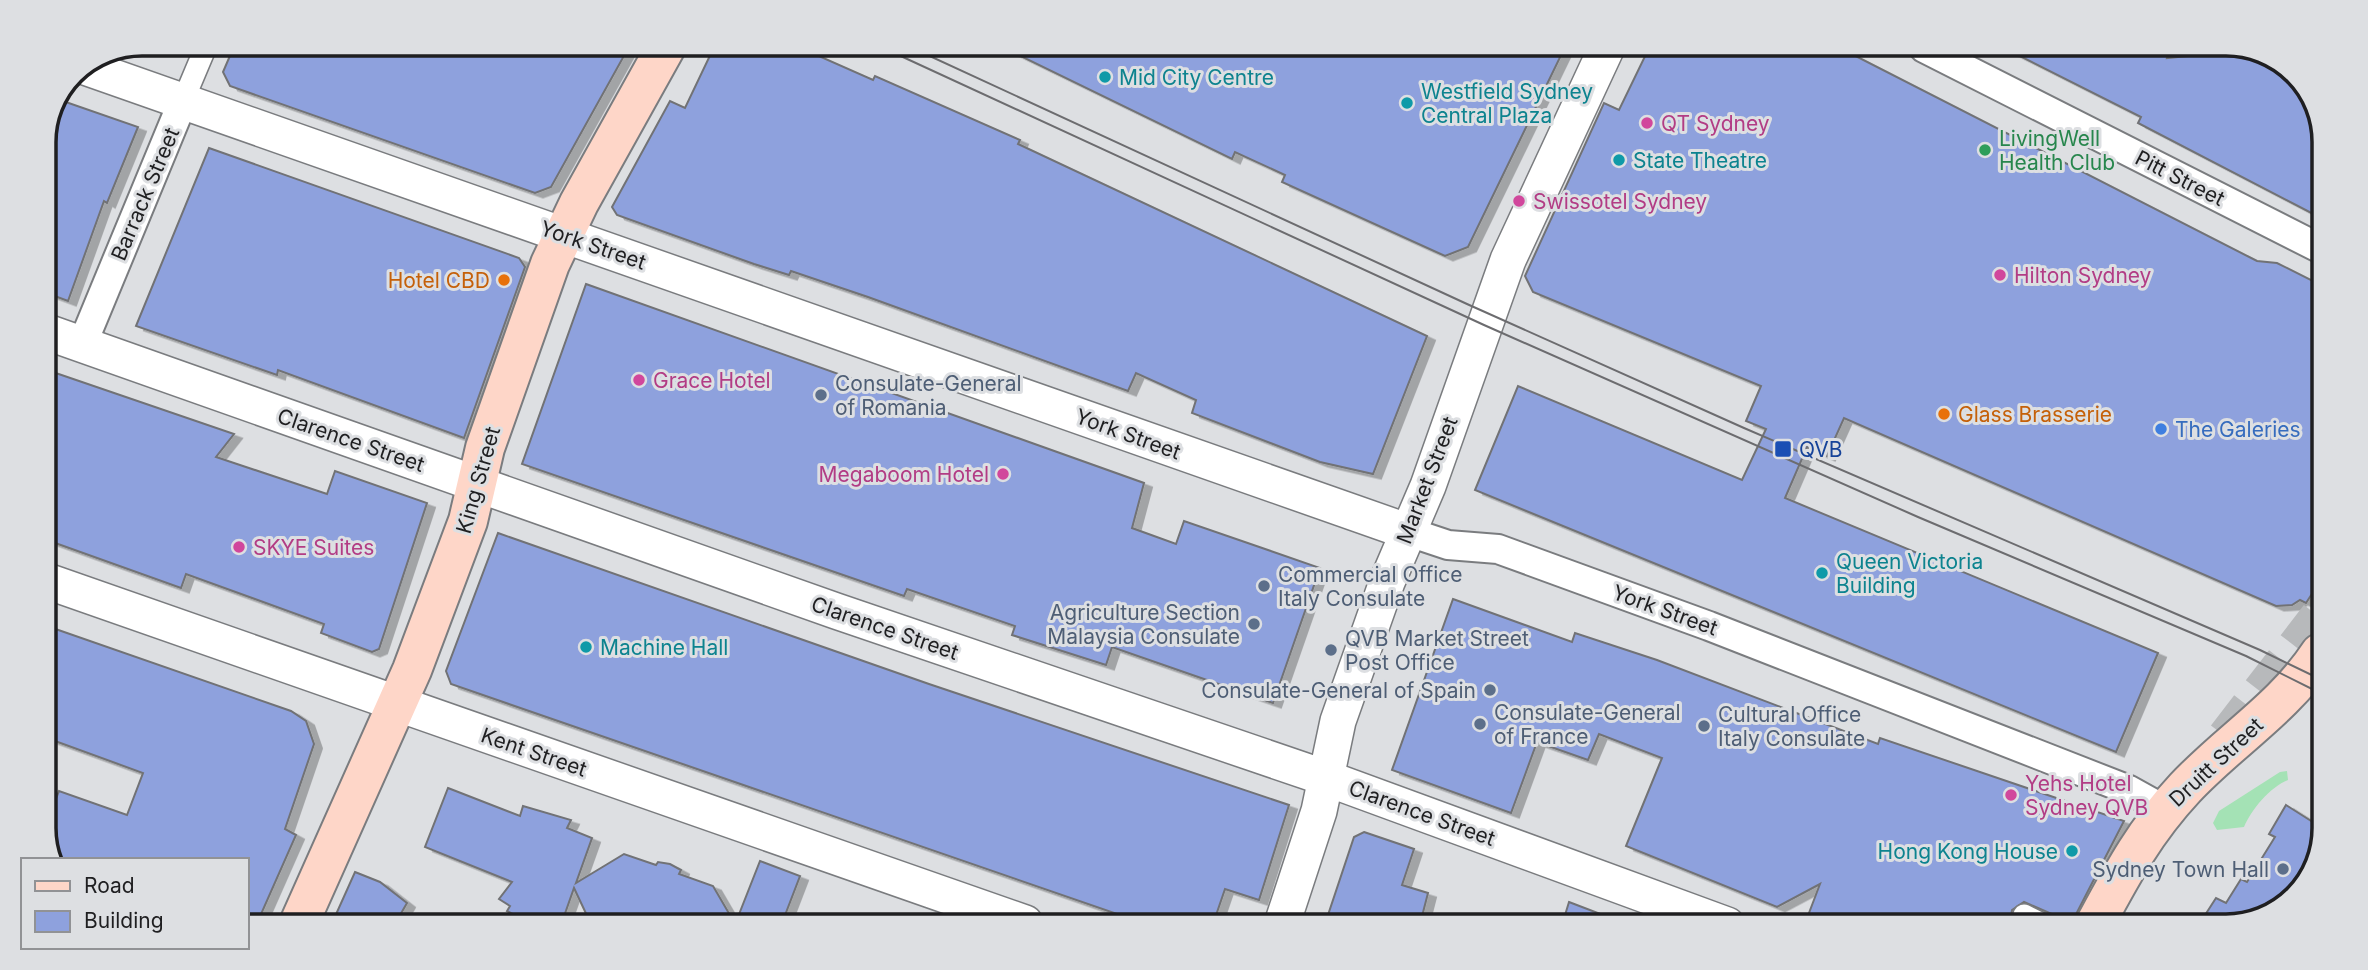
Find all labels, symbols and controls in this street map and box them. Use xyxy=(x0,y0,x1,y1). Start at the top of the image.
place label: Mid City Centre xyxy=(1119,65,1274,90)
marker: Mid City Centre xyxy=(1097,69,1113,85)
place label: Westfield Sydney Central Plaza xyxy=(1421,79,1593,128)
marker: Westfield Sydney Central Plaza xyxy=(1399,95,1415,111)
place label: QT Sydney xyxy=(1661,111,1770,136)
marker: QT Sydney xyxy=(1639,115,1655,131)
street label: Barrack Street xyxy=(106,124,184,264)
place label: LivingWell Health Club xyxy=(1999,126,2115,175)
marker: LivingWell Health Club xyxy=(1977,142,1993,158)
street label: Pitt Street xyxy=(2131,145,2229,211)
place label: State Theatre xyxy=(1633,148,1767,173)
marker: State Theatre xyxy=(1611,152,1627,168)
place label: Swissotel Sydney xyxy=(1533,189,1707,214)
marker: Swissotel Sydney xyxy=(1511,193,1527,209)
street label: York Street xyxy=(537,215,649,275)
place label: Hilton Sydney xyxy=(2014,263,2152,288)
marker: Hilton Sydney xyxy=(1992,267,2008,283)
place label: Hotel CBD xyxy=(388,268,490,293)
marker: Hotel CBD xyxy=(496,272,512,288)
place label: Grace Hotel xyxy=(653,368,771,393)
place label: Consulate-General of Romania xyxy=(835,371,1022,420)
marker: Grace Hotel xyxy=(631,372,647,388)
marker: Consulate-General of Romania xyxy=(813,387,829,403)
place label: Glass Brasserie xyxy=(1958,402,2112,427)
street label: Clarence Street xyxy=(274,403,428,477)
street label: York Street xyxy=(1072,403,1184,465)
marker: Glass Brasserie xyxy=(1936,406,1952,422)
street label: Market Street xyxy=(1391,413,1463,547)
place label: The Galeries xyxy=(2175,417,2301,442)
marker: The Galeries xyxy=(2153,421,2169,437)
street label: King Street xyxy=(451,424,505,536)
place label: QVB xyxy=(1799,437,1843,462)
marker: QVB xyxy=(1773,439,1793,459)
place label: Megaboom Hotel xyxy=(819,462,989,487)
marker: Megaboom Hotel xyxy=(995,466,1011,482)
place label: SKYE Suites xyxy=(253,535,374,560)
marker: SKYE Suites xyxy=(231,539,247,555)
place label: Queen Victoria Building xyxy=(1836,549,1983,598)
place label: Commercial Office Italy Consulate xyxy=(1278,562,1463,611)
marker: Queen Victoria Building xyxy=(1814,565,1830,581)
marker: Commercial Office Italy Consulate xyxy=(1256,578,1272,594)
street label: York Street xyxy=(1609,579,1721,641)
street label: Clarence Street xyxy=(808,591,962,665)
place label: Agriculture Section Malaysia Consulate xyxy=(1047,600,1240,649)
marker: Agriculture Section Malaysia Consulate xyxy=(1246,616,1262,632)
place label: QVB Market Street Post Office xyxy=(1345,626,1529,675)
place label: Machine Hall xyxy=(600,635,728,660)
marker: Machine Hall xyxy=(578,639,594,655)
marker: QVB Market Street Post Office xyxy=(1323,642,1339,658)
place label: Consulate-General of Spain xyxy=(1201,678,1476,703)
marker: Consulate-General of Spain xyxy=(1482,682,1498,698)
place label: Consulate-General of France xyxy=(1494,700,1681,749)
place label: Cultural Office Italy Consulate xyxy=(1718,702,1865,751)
street label: Druitt Street xyxy=(2164,712,2268,812)
marker: Consulate-General of France xyxy=(1472,716,1488,732)
marker: Cultural Office Italy Consulate xyxy=(1696,718,1712,734)
street label: Kent Street xyxy=(478,722,590,782)
place label: Yehs Hotel Sydney QVB xyxy=(2025,771,2148,820)
street label: Clarence Street xyxy=(1345,775,1499,851)
marker: Yehs Hotel Sydney QVB xyxy=(2003,787,2019,803)
place label: Hong Kong House xyxy=(1878,839,2058,864)
marker: Hong Kong House xyxy=(2064,843,2080,859)
place label: Sydney Town Hall xyxy=(2092,857,2269,882)
legend xyxy=(21,858,248,949)
marker: Sydney Town Hall xyxy=(2275,861,2291,877)
text: Road xyxy=(84,873,135,898)
text: Building xyxy=(84,908,164,933)

